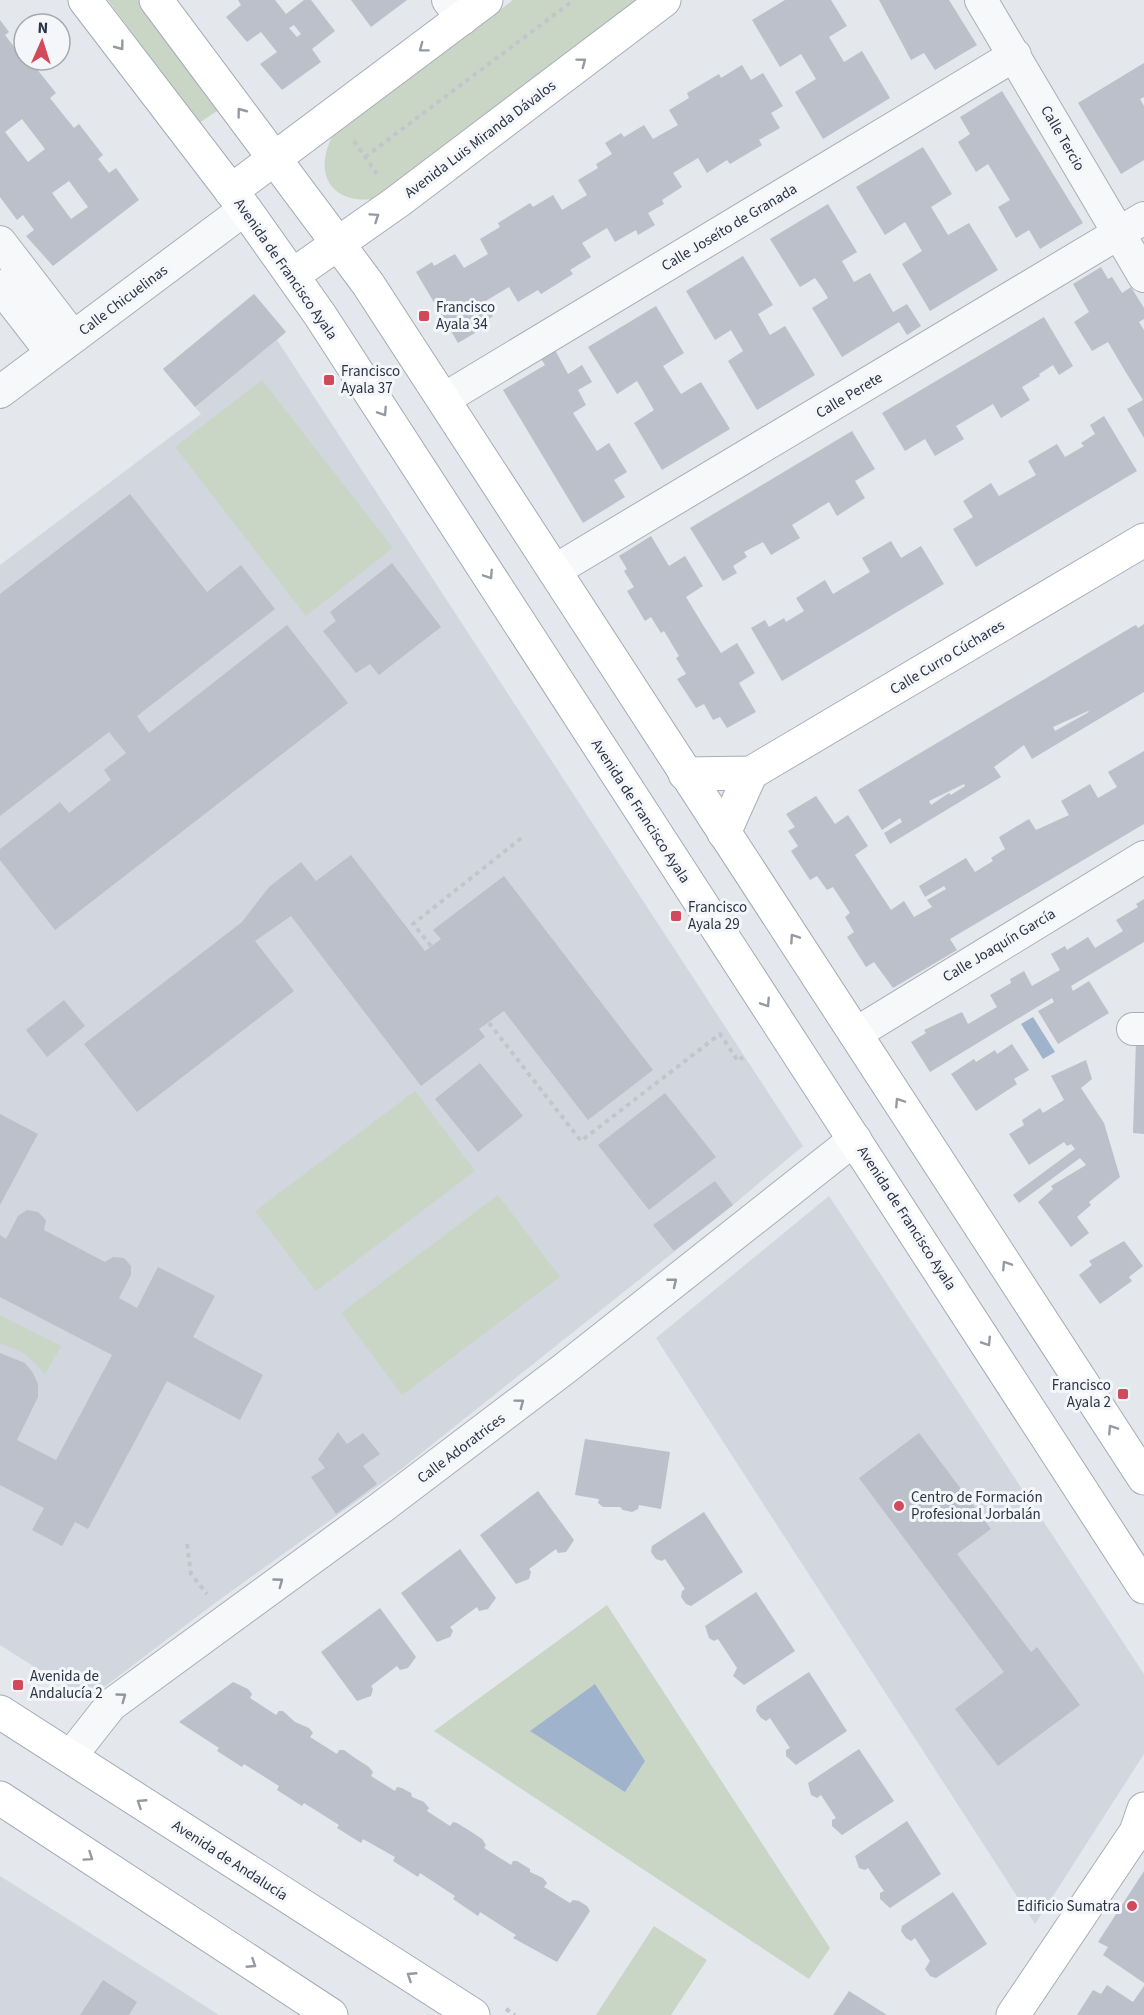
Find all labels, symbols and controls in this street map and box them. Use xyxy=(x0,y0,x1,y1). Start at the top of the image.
north arrow xyxy=(12,12,72,72)
text: N xyxy=(37,17,49,39)
one-way arrow xyxy=(113,40,124,51)
one-way arrow xyxy=(418,41,429,52)
one-way arrow xyxy=(575,59,586,70)
street label: Avenida Luis Miranda Dávalos xyxy=(400,75,560,203)
street label: Calle Tercio xyxy=(1035,102,1090,175)
one-way arrow xyxy=(237,108,248,119)
street label: Calle Joseíto de Granada xyxy=(657,179,801,276)
street label: Avenida de Francisco Ayala xyxy=(229,195,342,344)
one-way arrow xyxy=(368,213,379,224)
street label: Calle Chicuelinas xyxy=(74,260,172,341)
place label: Francisco Ayala 34 xyxy=(436,297,495,335)
marker: Francisco Ayala 34 xyxy=(417,309,431,323)
place label: Francisco Ayala 37 xyxy=(341,361,400,399)
street label: Calle Perete xyxy=(812,367,887,424)
marker: Francisco Ayala 37 xyxy=(322,373,336,387)
one-way arrow xyxy=(375,406,387,416)
one-way arrow xyxy=(481,569,492,580)
street label: Calle Curro Cúchares xyxy=(886,615,1008,700)
street label: Avenida de Francisco Ayala xyxy=(586,735,695,887)
place label: Francisco Ayala 29 xyxy=(688,897,747,935)
street label: Calle Joaquín García xyxy=(939,903,1060,987)
marker: Francisco Ayala 29 xyxy=(669,909,683,923)
one-way arrow xyxy=(789,934,801,944)
one-way arrow xyxy=(759,997,771,1007)
one-way arrow xyxy=(895,1098,907,1108)
street label: Avenida de Francisco Ayala xyxy=(852,1142,961,1294)
one-way arrow xyxy=(1001,1261,1013,1271)
one-way arrow xyxy=(666,1279,677,1290)
one-way arrow xyxy=(980,1336,991,1347)
place label: Francisco Ayala 2 xyxy=(1052,1375,1111,1413)
marker: Francisco Ayala 2 xyxy=(1116,1387,1130,1401)
one-way arrow xyxy=(513,1399,524,1410)
street label: Calle Adoratrices xyxy=(413,1408,510,1488)
one-way arrow xyxy=(1108,1424,1119,1435)
place label: Centro de Formación Profesional Jorbalán xyxy=(911,1487,1043,1525)
marker: Centro de Formación Profesional Jorbalán xyxy=(892,1499,906,1513)
one-way arrow xyxy=(273,1579,284,1590)
place label: Avenida de Andalucía 2 xyxy=(30,1666,103,1704)
marker: Avenida de Andalucía 2 xyxy=(11,1678,25,1692)
one-way arrow xyxy=(115,1693,126,1704)
one-way arrow xyxy=(137,1798,147,1810)
street label: Avenida de Andalucía xyxy=(168,1815,292,1906)
one-way arrow xyxy=(82,1850,93,1861)
place label: Edificio Sumatra xyxy=(1017,1896,1120,1917)
marker: Edificio Sumatra xyxy=(1125,1899,1139,1913)
one-way arrow xyxy=(246,1957,256,1969)
one-way arrow xyxy=(407,1972,418,1983)

